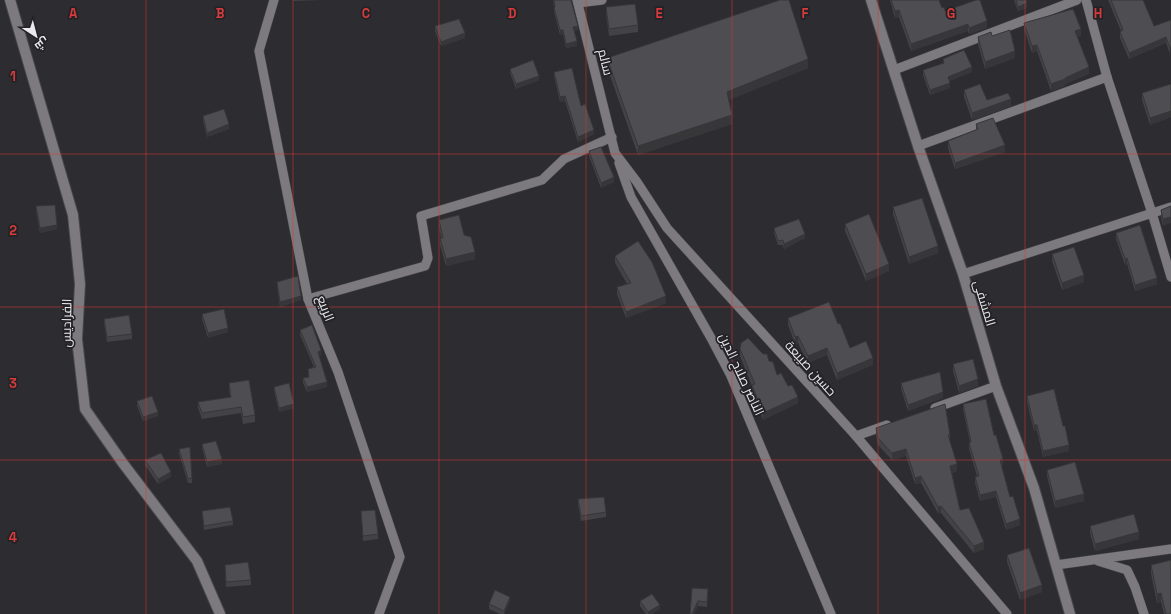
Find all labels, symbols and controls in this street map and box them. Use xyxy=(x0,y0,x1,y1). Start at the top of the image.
text: A xyxy=(69,5,78,22)
text: B xyxy=(216,5,225,22)
text: C xyxy=(362,5,370,22)
text: D xyxy=(508,5,517,22)
text: E xyxy=(655,5,663,22)
text: F xyxy=(802,5,809,22)
text: G xyxy=(947,5,955,22)
text: H xyxy=(1094,5,1102,22)
north arrow xyxy=(16,16,56,56)
text: ش xyxy=(32,34,52,54)
street label: سالم xyxy=(593,47,617,77)
text: 1 xyxy=(10,68,16,85)
text: 2 xyxy=(9,222,17,239)
street label: المشفى xyxy=(970,278,999,328)
street label: الربيع xyxy=(313,293,338,324)
street label: الفراديس xyxy=(58,298,75,348)
street label: الناصر صلاح الدين xyxy=(715,330,768,418)
street label: حسين صيبعة xyxy=(781,337,840,400)
text: 3 xyxy=(9,375,17,392)
text: 4 xyxy=(9,529,17,546)

